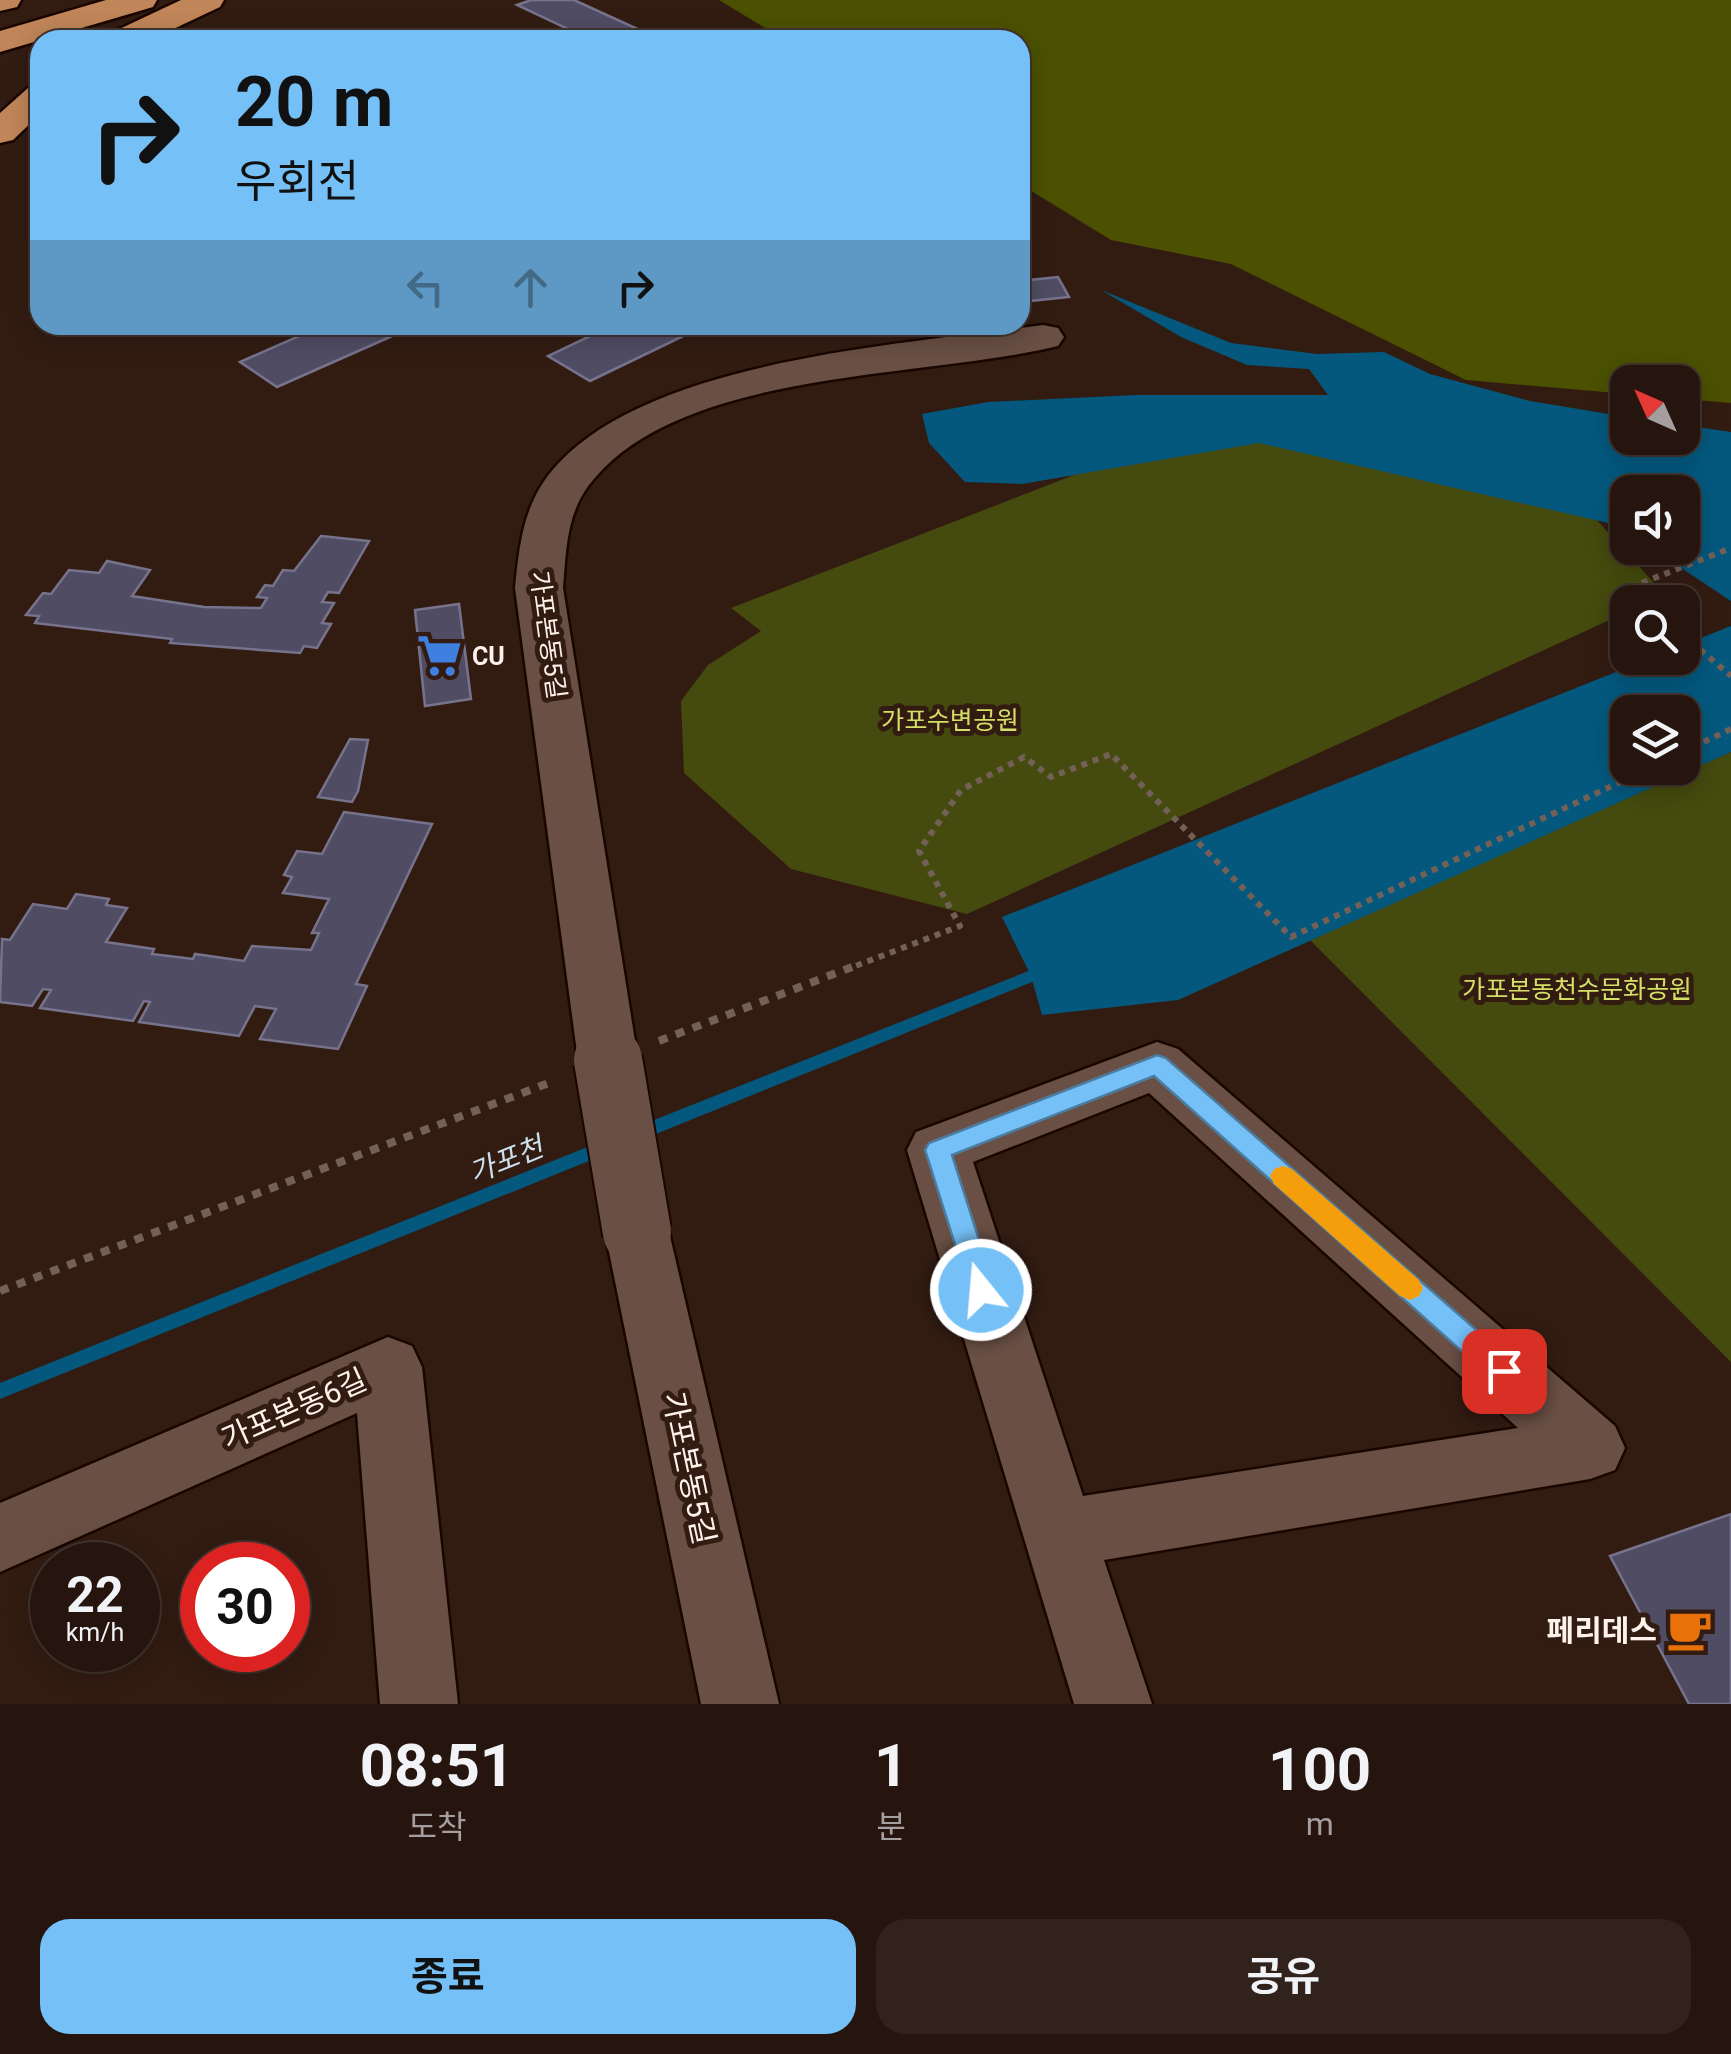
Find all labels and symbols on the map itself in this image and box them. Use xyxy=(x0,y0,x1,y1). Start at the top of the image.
north arrow xyxy=(1610,365,1700,455)
street label: 가포본동5길 xyxy=(525,569,571,701)
supermarket icon: CU xyxy=(415,632,463,680)
place label: CU xyxy=(472,642,505,671)
park label: 가포수변공원 xyxy=(881,706,1019,735)
park label: 가포본동천수문화공원 xyxy=(1462,975,1692,1004)
water label: 가포천 xyxy=(464,1129,551,1190)
position arrow xyxy=(929,1238,1033,1342)
pin xyxy=(1462,1329,1547,1414)
street label: 가포본동6길 xyxy=(216,1362,372,1456)
street label: 가포본동5길 xyxy=(656,1389,722,1547)
speed limit sign: 30 xyxy=(180,1542,310,1672)
cafe icon: 페리데스 xyxy=(1666,1606,1714,1654)
place label: 페리데스 xyxy=(1547,1613,1657,1648)

